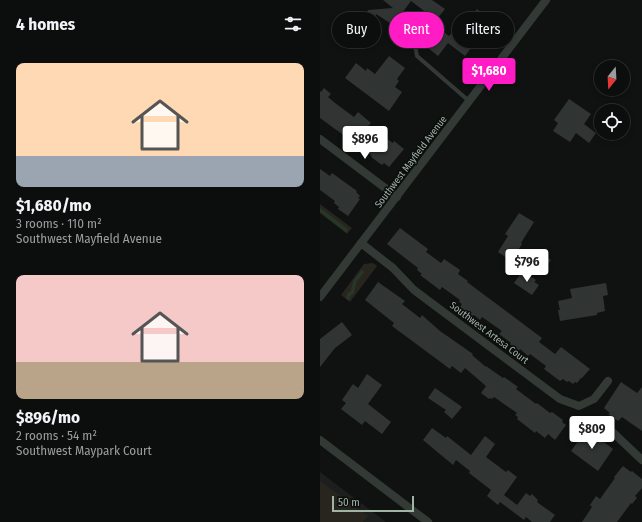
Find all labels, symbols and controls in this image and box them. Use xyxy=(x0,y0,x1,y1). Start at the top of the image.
chip: Buy xyxy=(332,12,381,48)
chip: Rent xyxy=(389,12,444,48)
chip: Filters xyxy=(452,12,514,48)
icon: filters xyxy=(282,13,304,35)
text: 4 homes xyxy=(16,14,75,35)
pin: $1,680 xyxy=(456,58,522,92)
north arrow xyxy=(594,60,630,96)
map controls xyxy=(594,60,630,140)
text: $1,680 xyxy=(471,63,507,78)
icon: home xyxy=(124,89,196,161)
button: locate xyxy=(594,104,630,140)
street label: Southwest Mayfield Avenue xyxy=(372,114,450,210)
pin: $896 xyxy=(341,126,389,160)
text: $896 xyxy=(352,131,378,146)
text: $1,680/mo xyxy=(16,195,91,216)
text: 3 rooms · 110 m² xyxy=(16,216,102,231)
text: Southwest Mayfield Avenue xyxy=(16,231,162,246)
pin: $796 xyxy=(503,249,551,283)
text: $796 xyxy=(514,254,540,269)
street label: Southwest Artesa Court xyxy=(447,299,531,367)
icon: home xyxy=(124,301,196,373)
text: $896/mo xyxy=(16,407,80,428)
pin: $809 xyxy=(568,416,616,450)
text: $809 xyxy=(578,421,606,436)
text: 2 rooms · 54 m² xyxy=(16,428,97,443)
text: Southwest Maypark Court xyxy=(16,443,152,458)
scale bar xyxy=(332,494,414,513)
text: 50 m xyxy=(338,496,360,509)

